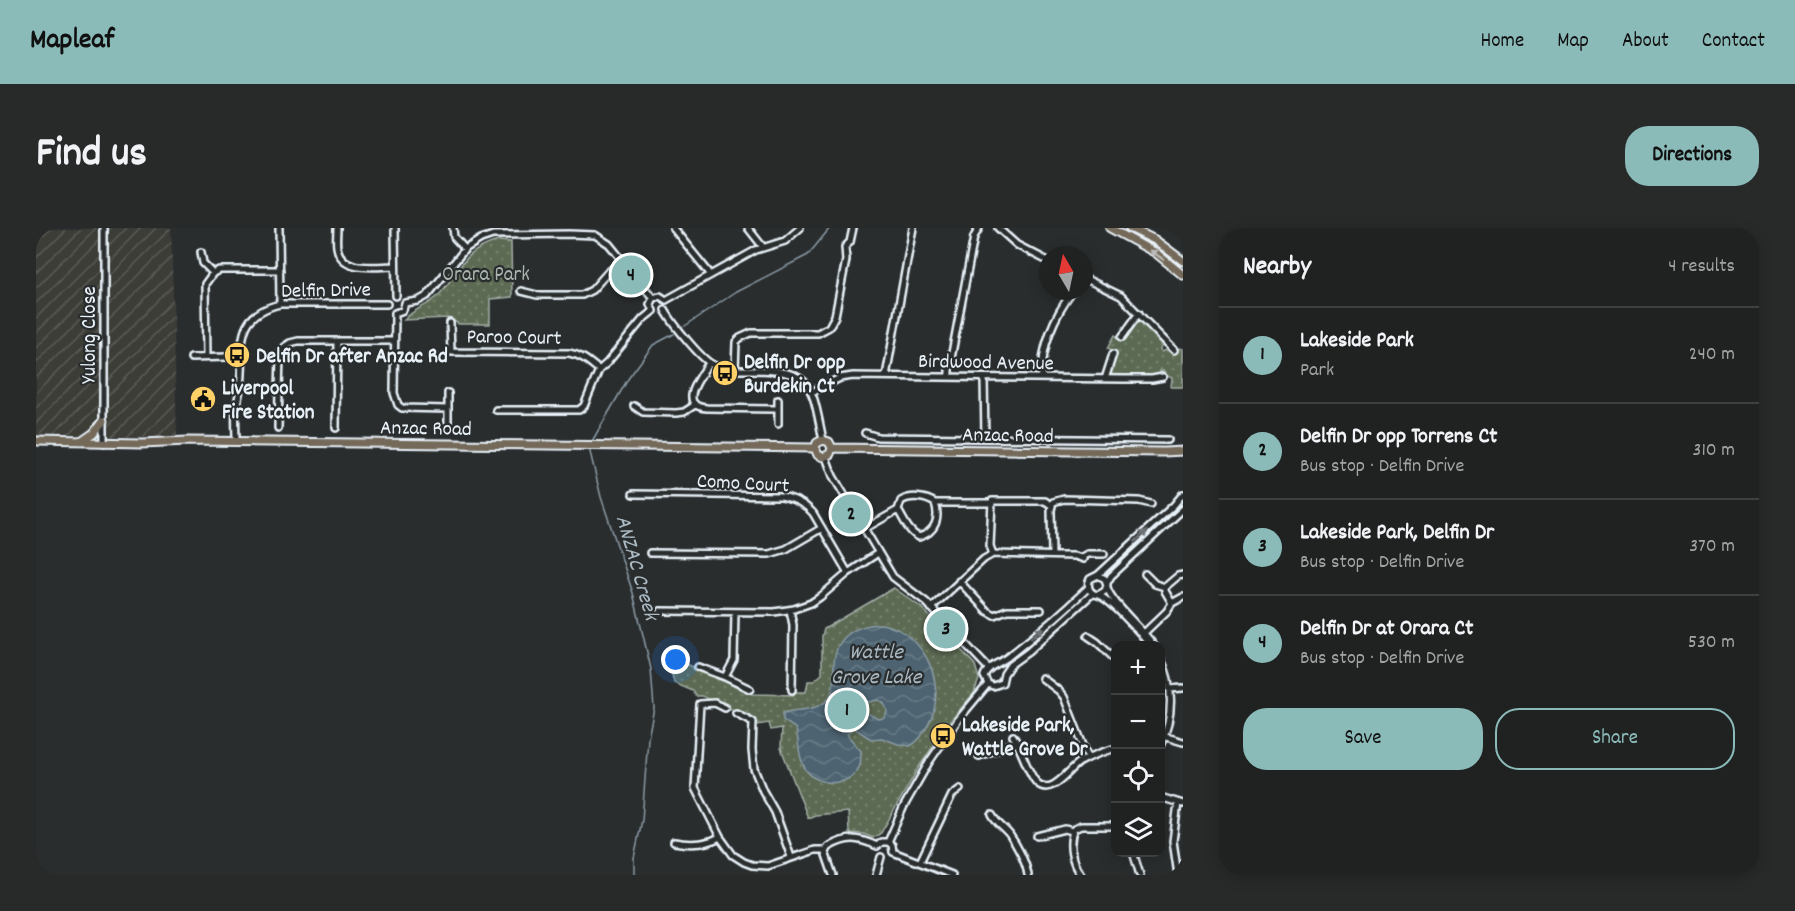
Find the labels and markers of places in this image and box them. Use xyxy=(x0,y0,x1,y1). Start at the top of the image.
pin: 4 xyxy=(612,252,650,298)
bus stop icon: Delfin Dr after Anzac Rd xyxy=(222,340,252,370)
place label: Delfin Dr after Anzac Rd xyxy=(256,343,448,373)
place label: Delfin Dr opp Burdekin Ct xyxy=(744,349,846,403)
bus stop icon: Delfin Dr opp Burdekin Ct xyxy=(710,358,740,388)
place label: Liverpool Fire Station xyxy=(222,375,315,429)
public building icon: Liverpool Fire Station xyxy=(188,384,218,414)
pin: 2 xyxy=(832,492,870,536)
pin: 3 xyxy=(926,606,966,652)
pin: 1 xyxy=(828,688,866,732)
place label: Lakeside Park, Wattle Grove Dr xyxy=(962,712,1089,766)
bus stop icon: Lakeside Park, Wattle Grove Dr xyxy=(928,721,958,751)

